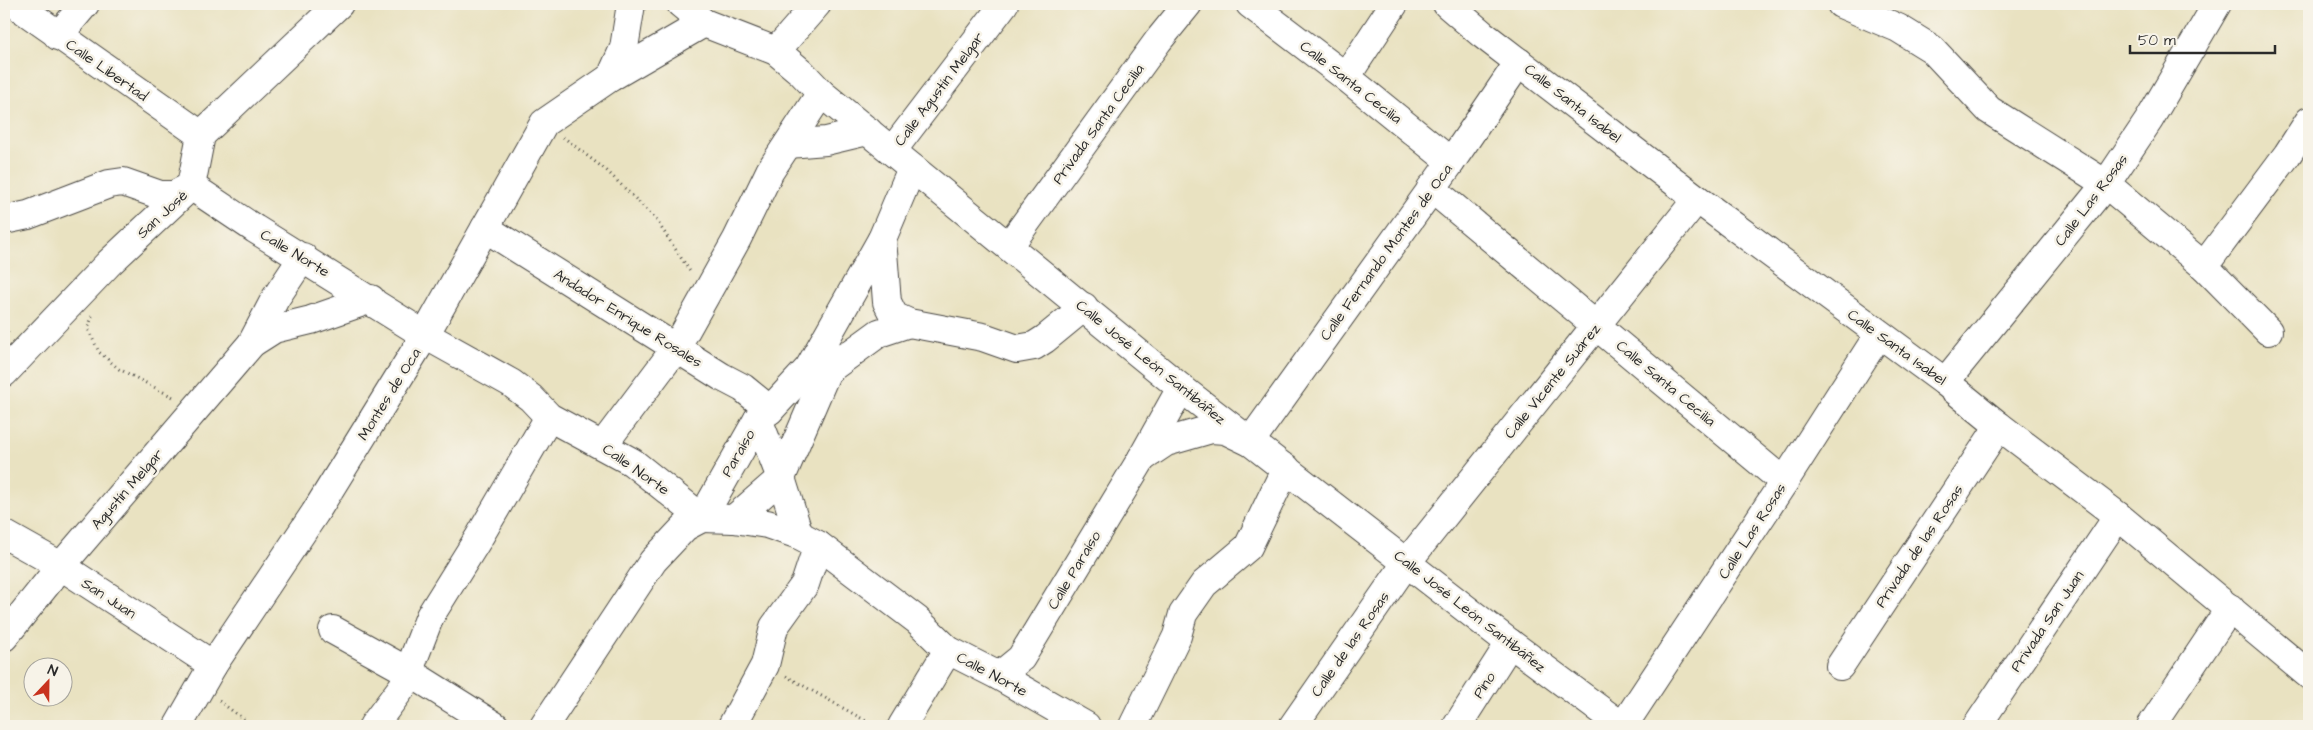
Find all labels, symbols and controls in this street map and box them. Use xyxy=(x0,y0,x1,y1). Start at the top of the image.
scale bar xyxy=(2130,22,2276,54)
street label: Calle Agustín Melgar xyxy=(890,28,990,151)
text: 50 m xyxy=(2138,30,2176,51)
street label: Calle Libertad xyxy=(61,34,152,107)
street label: Calle Santa Cecilia xyxy=(1295,36,1406,129)
street label: Calle Santa Isabel xyxy=(1520,59,1626,148)
street label: Privada Santa Cecilia xyxy=(1048,60,1149,189)
street label: Calle Las Rosas xyxy=(2050,149,2133,251)
street label: Calle Fernando Montes de Oca xyxy=(1315,159,1458,345)
street label: San José xyxy=(132,185,192,243)
street label: Calle Norte xyxy=(256,224,333,282)
street label: Andador Enrique Rosales xyxy=(549,264,706,373)
street label: Calle José León Santibáñez xyxy=(1071,295,1231,430)
street label: Calle Santa Isabel xyxy=(1843,304,1951,391)
street label: Calle Vicente Suárez xyxy=(1499,319,1606,443)
street label: Calle Santa Cecilia xyxy=(1611,335,1720,432)
street label: Montes de Oca xyxy=(353,344,426,444)
street label: Paraíso xyxy=(717,425,761,481)
street label: Calle Norte xyxy=(598,439,673,500)
street label: Agustín Melgar xyxy=(86,444,169,535)
street label: Calle Las Rosas xyxy=(1714,479,1792,583)
street label: Privada de las Rosas xyxy=(1870,480,1969,612)
street label: Calle Paraíso xyxy=(1043,526,1106,614)
street label: Calle José León Santibáñez xyxy=(1389,545,1551,678)
street label: Privada San Juan xyxy=(2006,566,2089,676)
street label: San Juan xyxy=(77,573,141,624)
street label: Calle de las Rosas xyxy=(1306,587,1395,701)
street label: Calle Norte xyxy=(953,647,1031,702)
north arrow xyxy=(22,658,72,708)
text: N xyxy=(45,660,61,682)
street label: Pino xyxy=(1468,667,1501,703)

